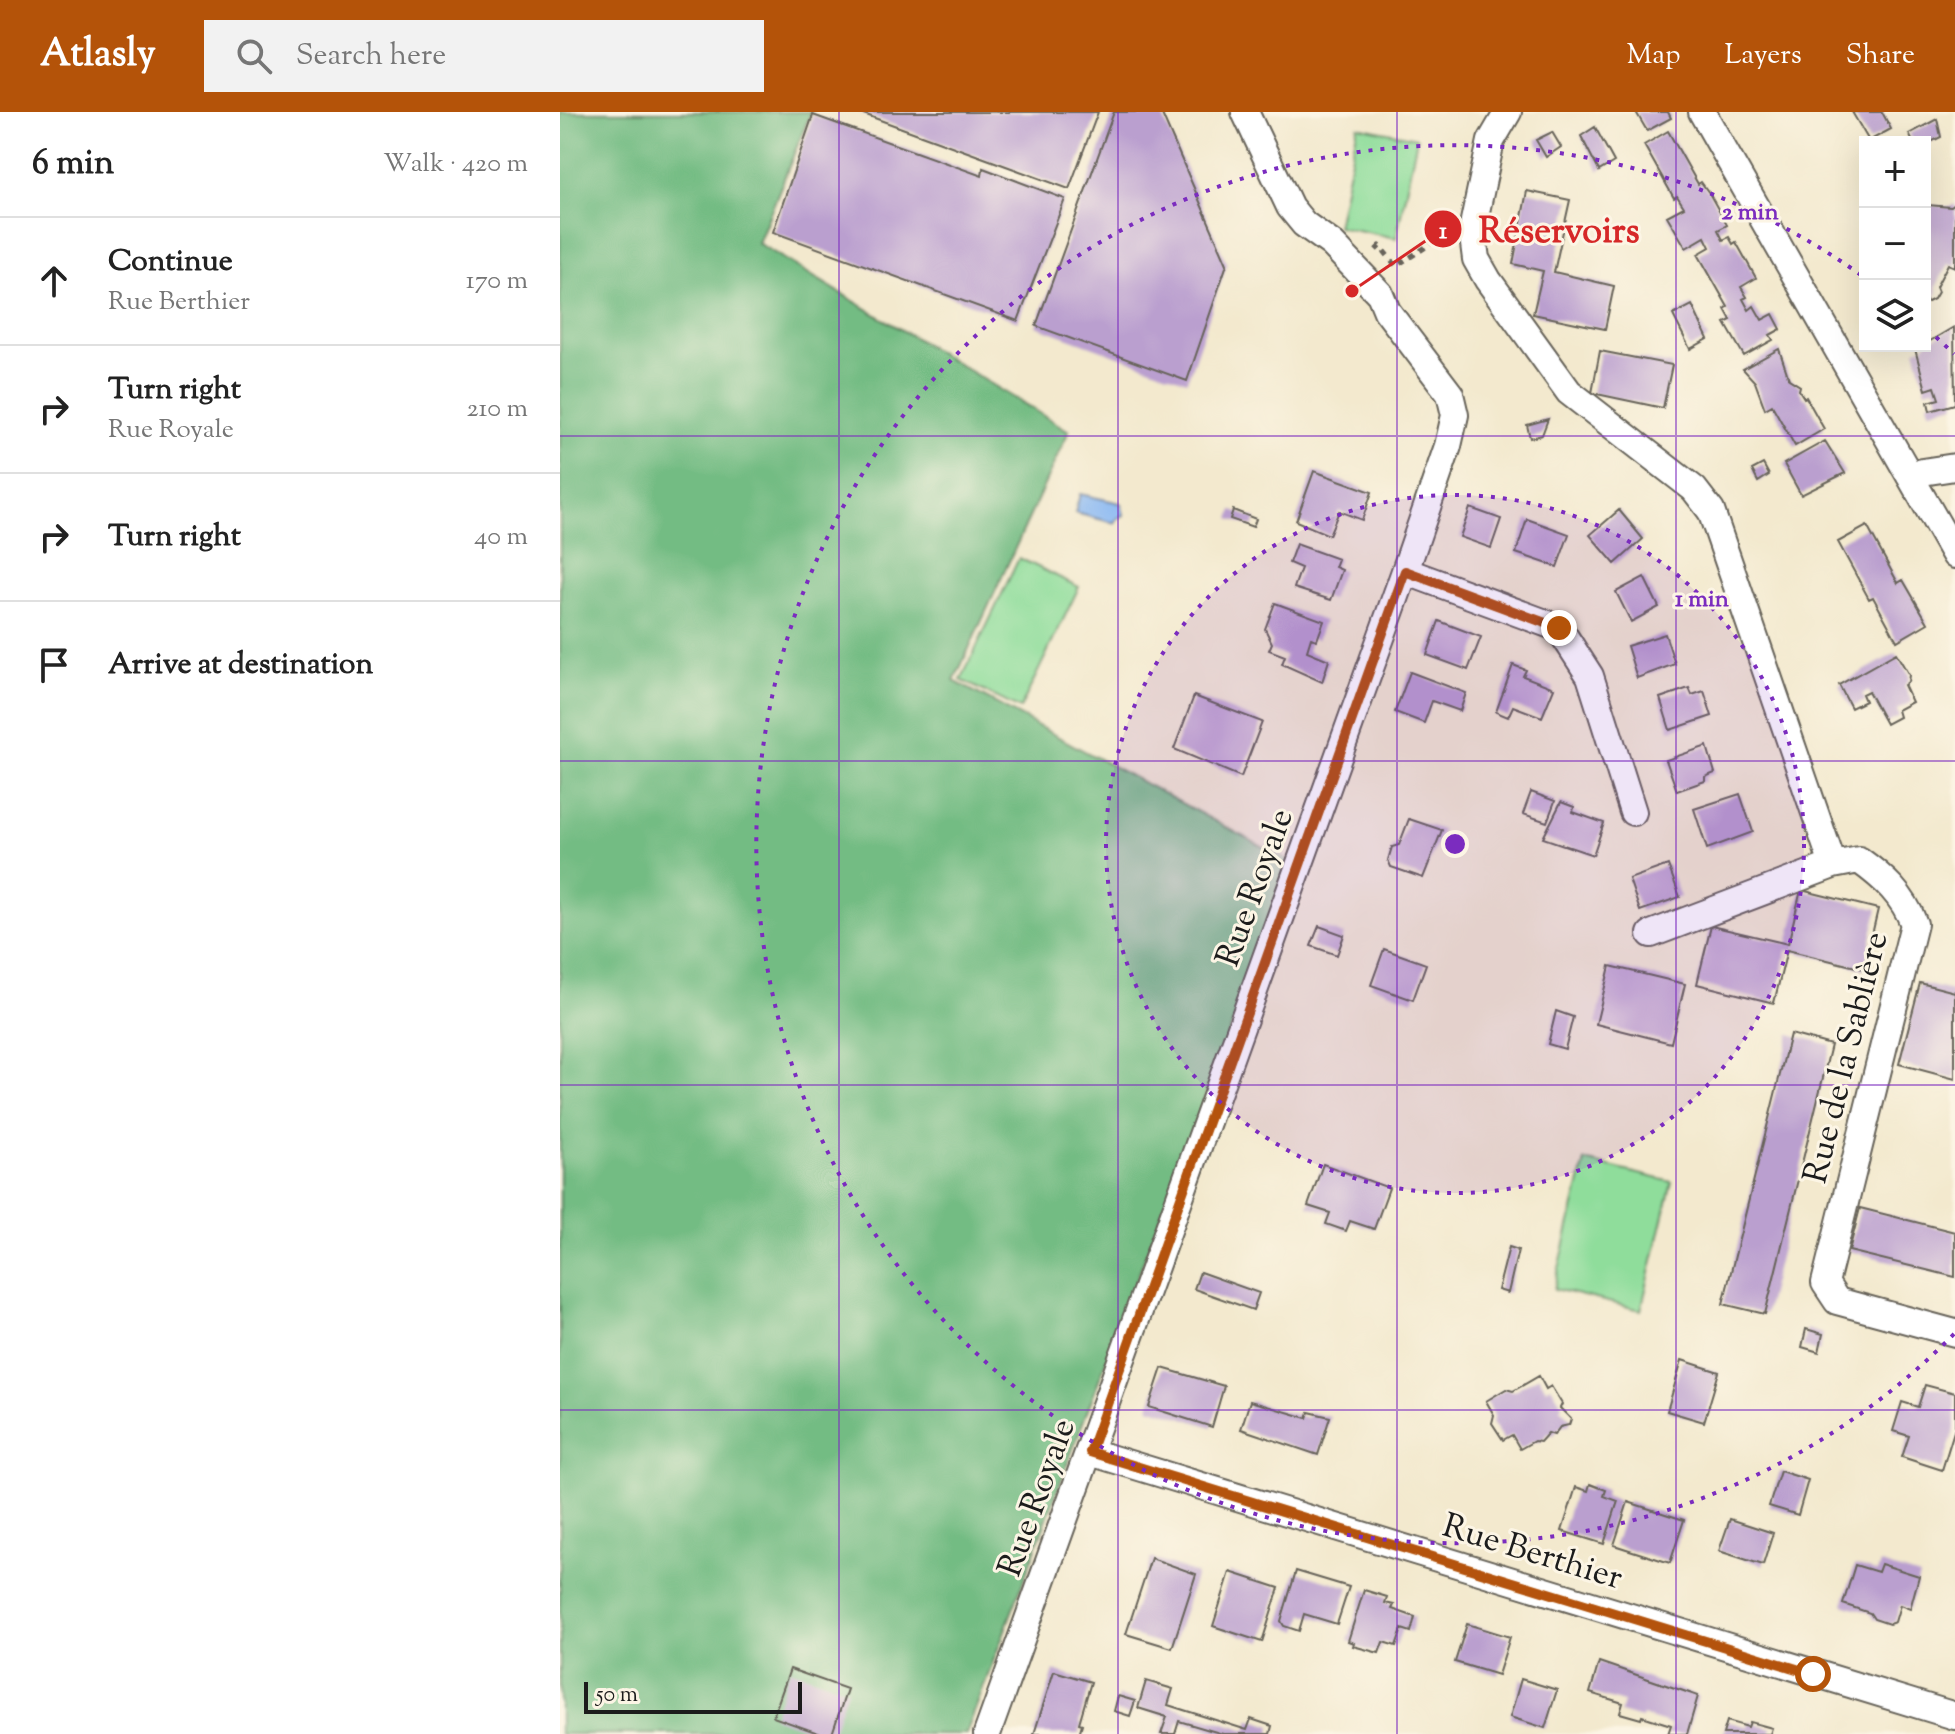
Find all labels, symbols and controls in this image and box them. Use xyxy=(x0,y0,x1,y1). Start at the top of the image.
search box xyxy=(204,20,764,92)
text: Atlasly xyxy=(40,29,156,83)
icon: search xyxy=(232,34,276,78)
text: Search here xyxy=(296,35,446,78)
text: Map xyxy=(1627,36,1680,76)
text: Layers xyxy=(1724,36,1802,76)
text: Share xyxy=(1846,36,1915,76)
map controls xyxy=(1859,136,1931,352)
button: + xyxy=(1859,136,1931,208)
text: 6 min xyxy=(32,140,114,189)
text: Walk · 420 m xyxy=(383,146,528,183)
text: 2 min xyxy=(1721,196,1779,230)
callout: Réservoirs xyxy=(1423,199,1656,259)
text: Réservoirs xyxy=(1478,207,1640,259)
button: − xyxy=(1859,208,1931,280)
text: 1 xyxy=(1439,215,1448,249)
text: Continue xyxy=(108,241,233,284)
icon: ahead xyxy=(32,259,76,303)
text: 170 m xyxy=(466,263,528,300)
button: layers xyxy=(1859,280,1931,352)
text: Rue Berthier xyxy=(108,284,250,321)
text: Turn right xyxy=(108,369,241,412)
icon: right xyxy=(32,387,76,431)
text: 210 m xyxy=(466,391,528,428)
text: Rue Royale xyxy=(108,412,234,449)
icon: right xyxy=(32,515,76,559)
text: Turn right xyxy=(108,516,241,559)
text: 40 m xyxy=(474,519,528,556)
text: 1 min xyxy=(1675,583,1730,617)
route end xyxy=(1541,610,1577,646)
icon: arrive xyxy=(32,643,76,687)
text: Arrive at destination xyxy=(108,644,373,687)
street label: Rue Royale xyxy=(1205,802,1307,974)
centre of rings xyxy=(1441,830,1469,858)
street label: Rue de la Sablière xyxy=(1792,927,1902,1189)
street label: Rue Royale xyxy=(987,1412,1089,1584)
street label: Rue Berthier xyxy=(1436,1503,1628,1604)
route start xyxy=(1795,1656,1831,1692)
scale bar xyxy=(584,1678,802,1714)
text: 50 m xyxy=(596,1680,638,1712)

